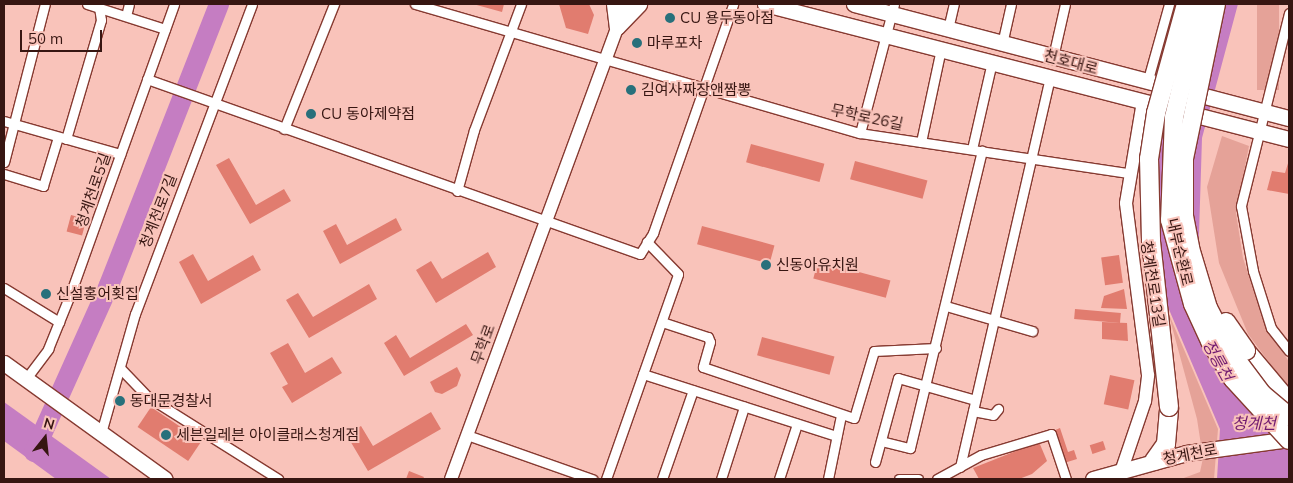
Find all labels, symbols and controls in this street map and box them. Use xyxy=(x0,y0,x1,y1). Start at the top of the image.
place label: CU 용두동아점 xyxy=(680,9,774,27)
marker: CU 용두동아점 xyxy=(664,12,676,24)
scale bar xyxy=(22,20,105,52)
text: 50 m xyxy=(28,29,63,48)
place label: 마루포차 xyxy=(647,34,702,52)
marker: 마루포차 xyxy=(631,37,643,49)
street label: 천호대로 xyxy=(1042,46,1100,78)
place label: 김여사짜장앤짬뽕 xyxy=(641,81,751,99)
marker: 김여사짜장앤짬뽕 xyxy=(625,84,637,96)
street label: 무학로26길 xyxy=(829,101,905,133)
place label: CU 동아제약점 xyxy=(321,105,415,123)
marker: CU 동아제약점 xyxy=(305,108,317,120)
street label: 청계천로5길 xyxy=(72,150,114,230)
street label: 청계천로7길 xyxy=(136,171,180,251)
street label: 내부순환로 xyxy=(1163,216,1197,288)
street label: 청계천로13길 xyxy=(1137,240,1169,328)
place label: 신동아유치원 xyxy=(776,256,859,274)
marker: 신동아유치원 xyxy=(760,259,772,271)
place label: 신설홍어횟집 xyxy=(56,285,139,303)
marker: 신설홍어횟집 xyxy=(40,288,52,300)
street label: 무학로 xyxy=(467,321,499,367)
water label: 정릉천 xyxy=(1199,336,1237,384)
place label: 동대문경찰서 xyxy=(130,392,213,410)
marker: 동대문경찰서 xyxy=(114,395,126,407)
north arrow xyxy=(20,413,70,463)
text: N xyxy=(42,413,57,434)
water label: 청계천 xyxy=(1232,413,1276,433)
place label: 세븐일레븐 아이클래스청계점 xyxy=(176,426,359,444)
marker: 세븐일레븐 아이클래스청계점 xyxy=(160,429,172,441)
street label: 청계천로 xyxy=(1161,440,1219,468)

